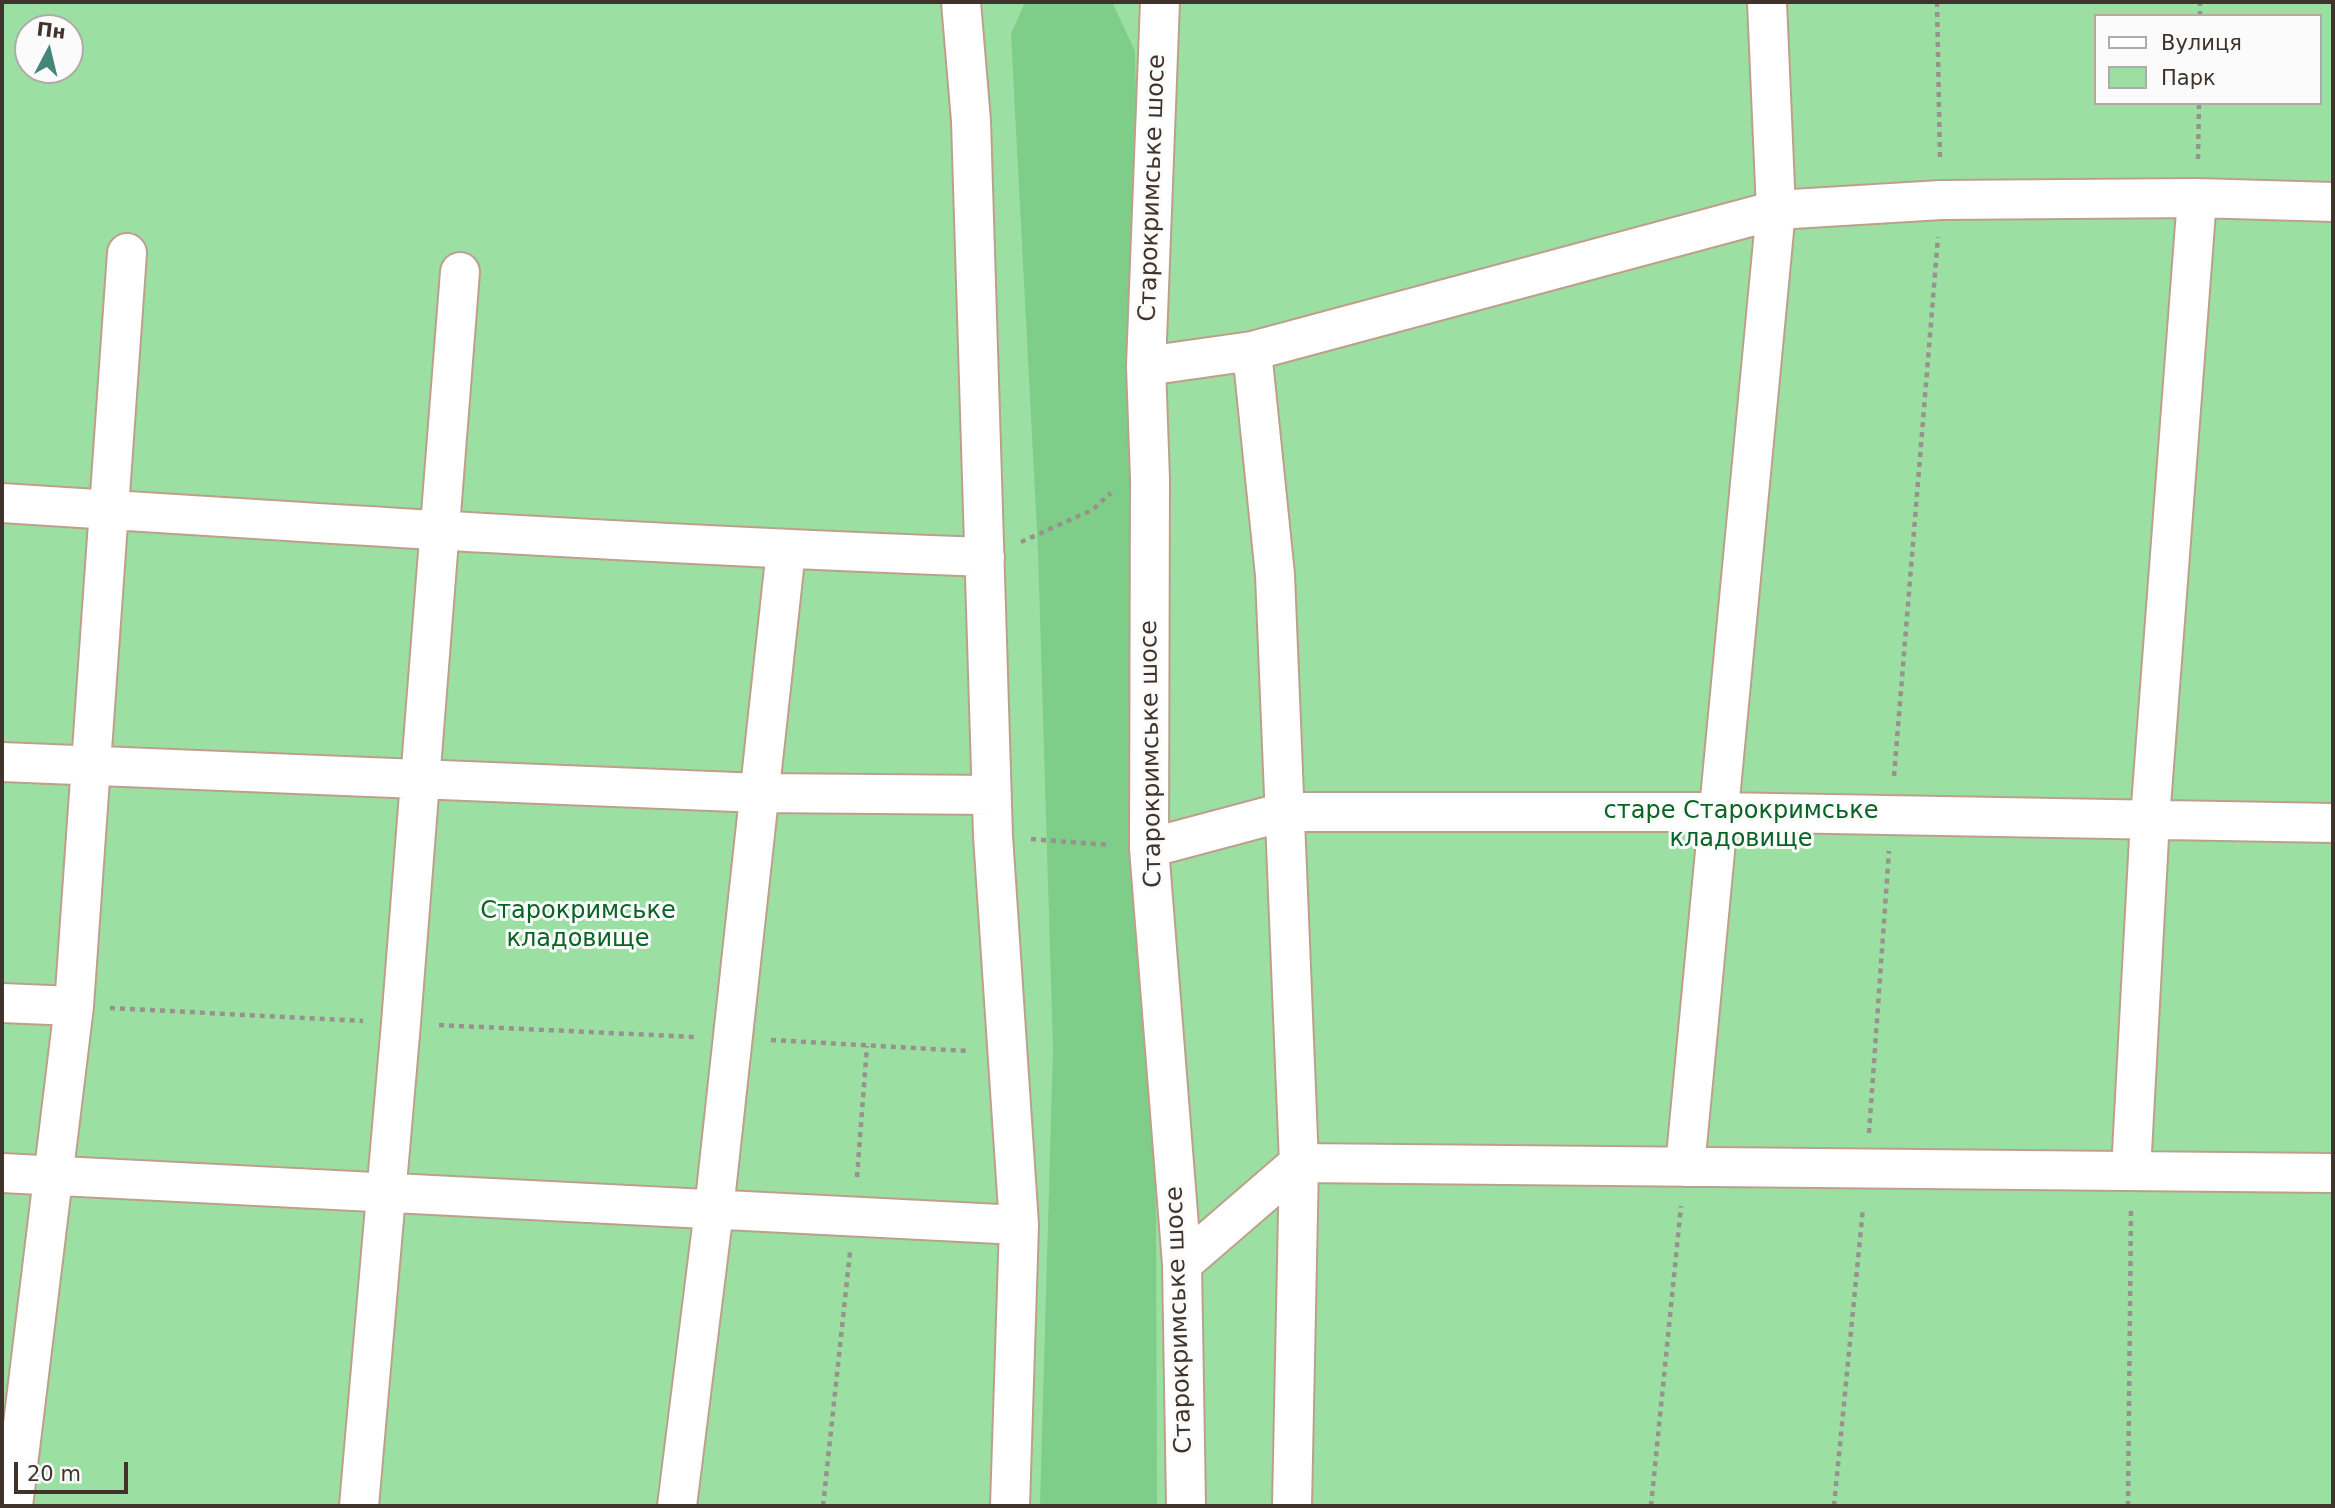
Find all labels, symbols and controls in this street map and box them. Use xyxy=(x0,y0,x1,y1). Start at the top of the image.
north arrow xyxy=(14,14,84,84)
legend xyxy=(2094,14,2321,105)
text: Пн xyxy=(36,17,67,43)
text: Вулиця xyxy=(2161,31,2242,55)
street label: Старокримське шосе xyxy=(1134,54,1172,322)
text: Парк xyxy=(2161,66,2216,90)
street label: Старокримське шосе xyxy=(1135,620,1169,888)
park label: старе Старокримське кладовище xyxy=(1604,798,1878,854)
park label: Старокримське кладовище xyxy=(480,898,676,954)
street label: Старокримське шосе xyxy=(1161,1186,1199,1454)
scale bar xyxy=(18,1448,131,1492)
text: 20 m xyxy=(27,1462,81,1486)

